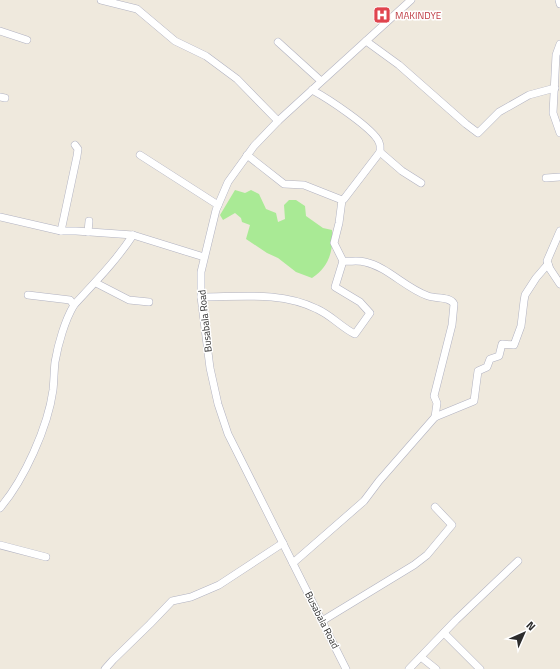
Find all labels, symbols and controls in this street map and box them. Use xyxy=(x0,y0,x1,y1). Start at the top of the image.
hospital icon: MAKINDYE xyxy=(372,5,392,25)
place label: MAKINDYE xyxy=(395,8,442,23)
street label: Busabala Road xyxy=(194,289,216,353)
street label: Busabala Road xyxy=(301,589,343,651)
north arrow xyxy=(504,613,544,653)
text: N xyxy=(523,618,539,634)

